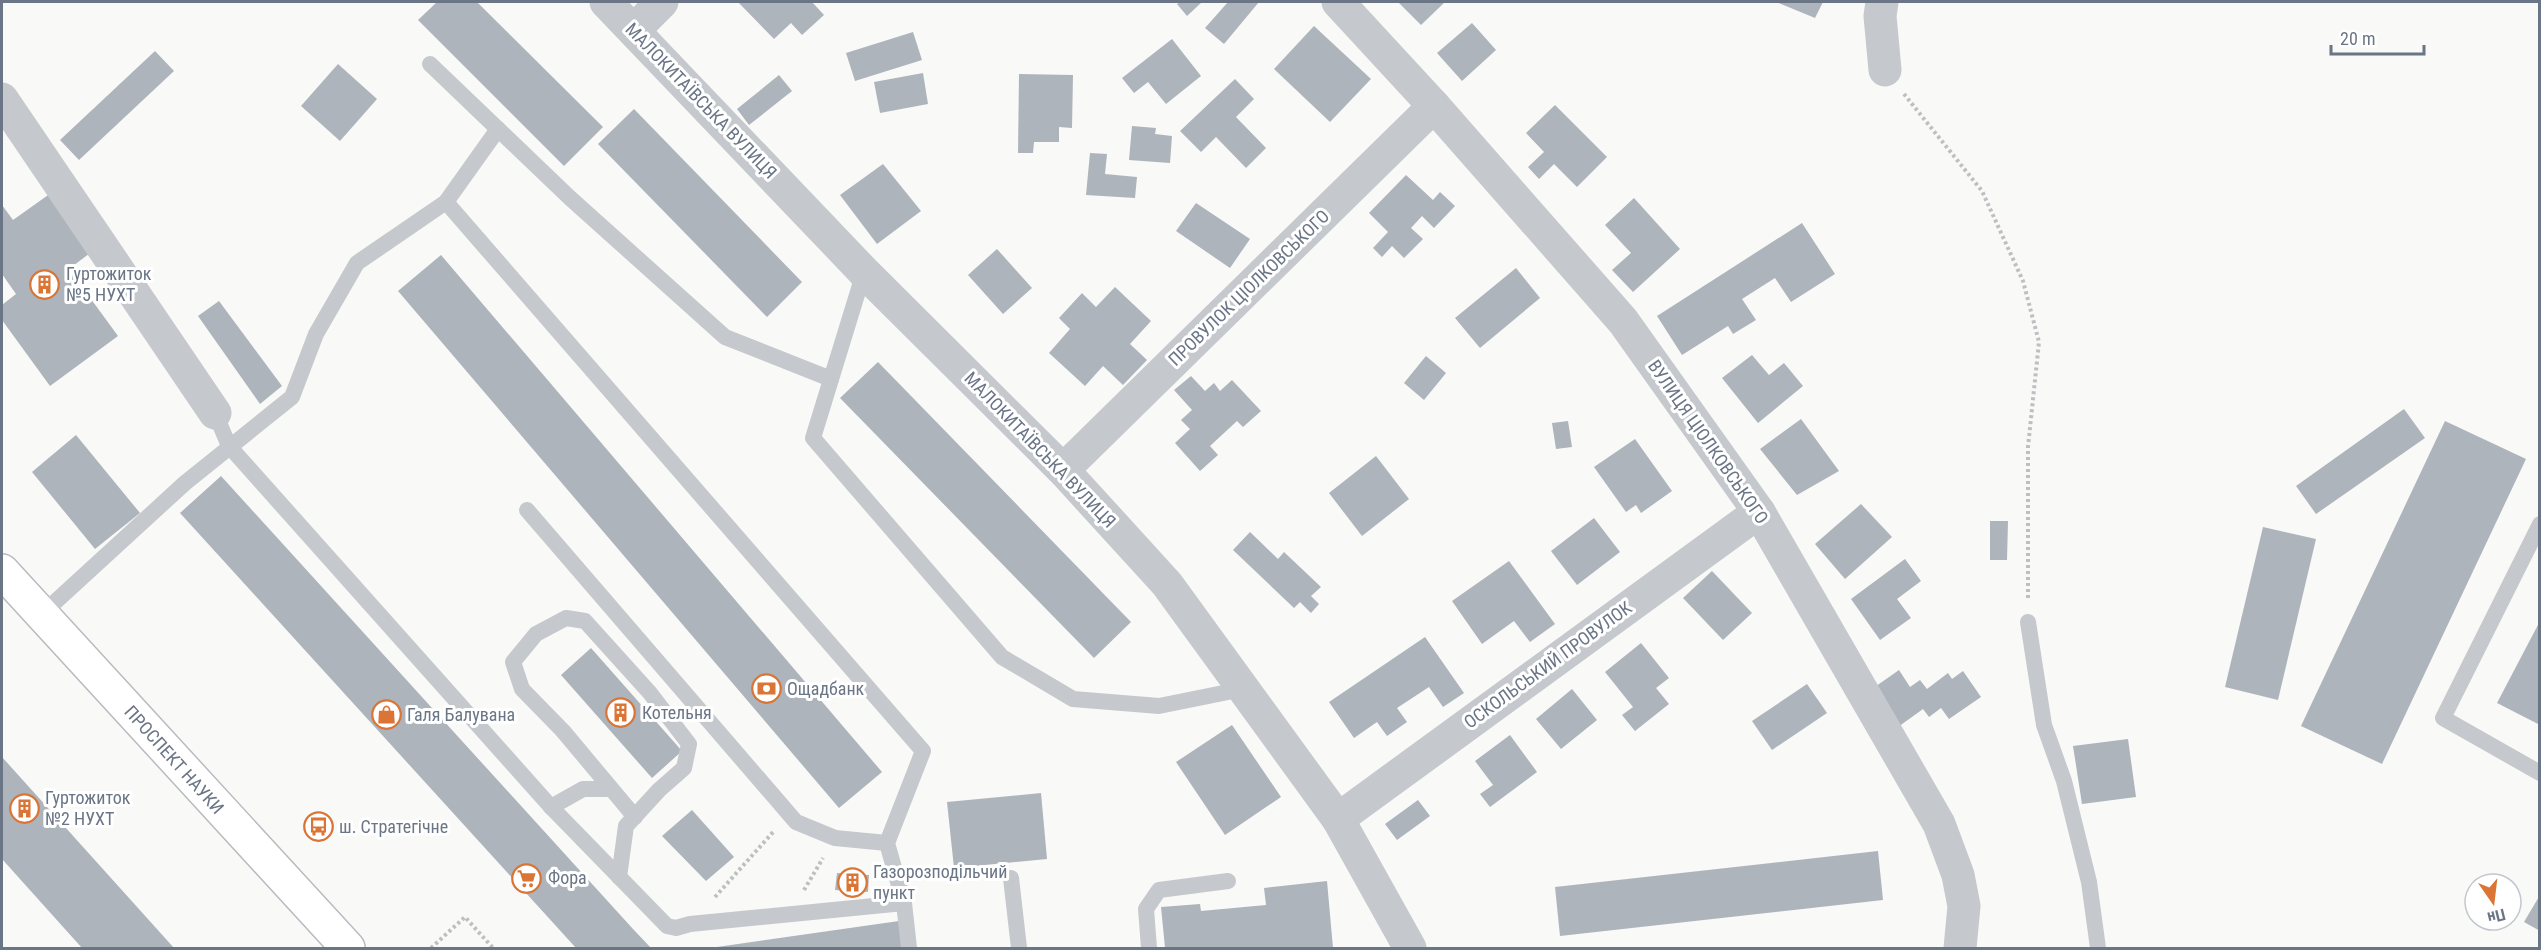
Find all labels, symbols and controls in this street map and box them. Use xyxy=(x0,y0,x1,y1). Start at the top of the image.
street label: МАЛОКИТАЇВСЬКА ВУЛИЦЯ xyxy=(621,18,781,183)
scale bar xyxy=(2331,18,2424,56)
text: 20 m xyxy=(2340,28,2375,49)
street label: ПРОВУЛОК ЦІОЛКОВСЬКОГО xyxy=(1164,205,1333,370)
place label: Гуртожиток №5 НУХТ xyxy=(66,263,152,305)
building icon: Гуртожиток №5 НУХТ xyxy=(29,268,61,300)
street label: ВУЛИЦЯ ЦІОЛКОВСЬКОГО xyxy=(1644,356,1773,528)
street label: МАЛОКИТАЇВСЬКА ВУЛИЦЯ xyxy=(960,367,1120,532)
street label: ОСКОЛЬСЬКИЙ ПРОВУЛОК xyxy=(1460,597,1636,732)
bank icon: Ощадбанк xyxy=(750,673,782,705)
place label: Ощадбанк xyxy=(787,678,865,699)
building icon: Котельня xyxy=(605,697,637,729)
shop icon: Галя Балувана xyxy=(370,699,402,731)
street label: ПРОСПЕКТ НАУКИ xyxy=(120,701,228,818)
place label: Котельня xyxy=(642,702,712,723)
place label: Галя Балувана xyxy=(407,704,515,725)
place label: Гуртожиток №2 НУХТ xyxy=(45,787,131,829)
building icon: Гуртожиток №2 НУХТ xyxy=(8,792,40,824)
bus stop icon: ш. Стратегічне xyxy=(302,811,334,843)
place label: ш. Стратегічне xyxy=(339,816,448,837)
place label: Газорозподільчий пункт xyxy=(873,861,1007,903)
supermarket icon: Фора xyxy=(511,862,543,894)
building icon: Газорозподільчий пункт xyxy=(836,866,868,898)
place label: Фора xyxy=(548,867,587,888)
north arrow xyxy=(2463,872,2523,932)
text: Пн xyxy=(2486,905,2507,927)

